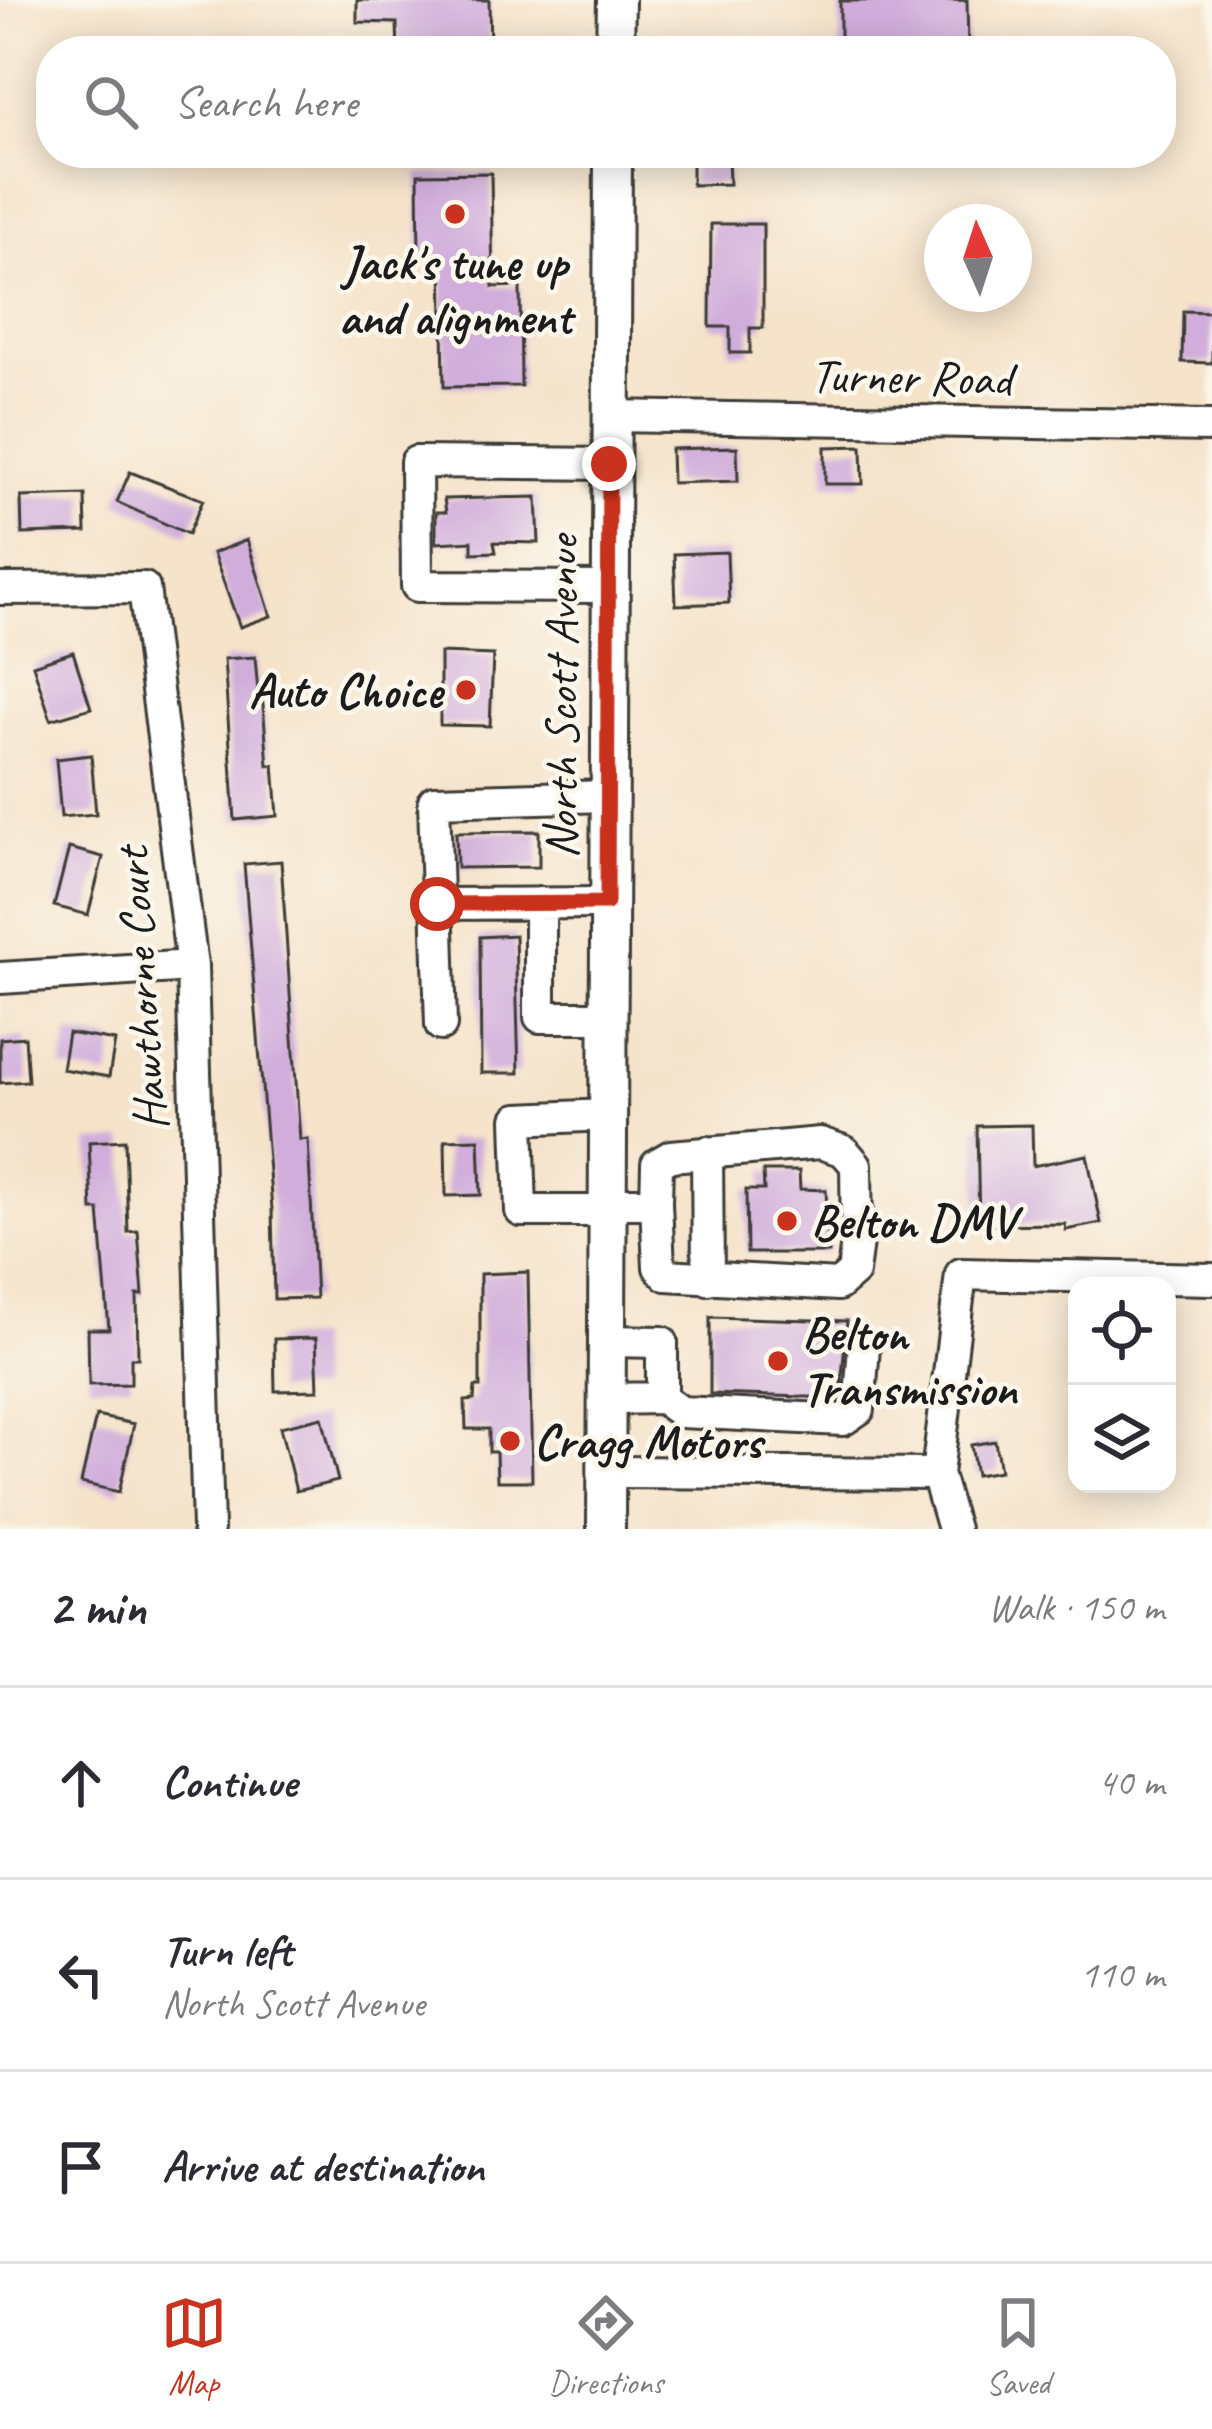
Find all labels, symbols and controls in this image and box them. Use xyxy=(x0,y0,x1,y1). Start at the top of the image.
search box xyxy=(36,36,1176,168)
icon: search xyxy=(78,69,144,135)
text: Search here xyxy=(174,74,357,131)
marker: Jack's tune up and alignment xyxy=(442,201,468,227)
north arrow xyxy=(924,204,1032,312)
place label: Jack's tune up and alignment xyxy=(339,233,576,348)
street label: Turner Road xyxy=(810,345,1019,409)
route end xyxy=(582,437,636,491)
street label: North Scott Avenue xyxy=(531,532,591,859)
place label: Auto Choice xyxy=(249,661,446,721)
marker: Auto Choice xyxy=(453,677,479,703)
street label: Hawthorne Court xyxy=(101,841,181,1132)
route start xyxy=(410,877,464,931)
place label: Belton DMV xyxy=(811,1192,1024,1252)
marker: Belton DMV xyxy=(774,1208,800,1234)
map controls xyxy=(1068,1277,1176,1493)
button: locate xyxy=(1068,1277,1176,1385)
place label: Belton Transmission xyxy=(802,1304,1019,1419)
marker: Belton Transmission xyxy=(765,1348,791,1374)
button: layers xyxy=(1068,1385,1176,1493)
place label: Cragg Motors xyxy=(534,1412,766,1472)
marker: Cragg Motors xyxy=(497,1428,523,1454)
text: 2 min xyxy=(48,1575,146,1639)
text: Walk · 150 m xyxy=(988,1583,1164,1632)
icon: ahead xyxy=(48,1750,114,1816)
text: Continue xyxy=(162,1754,296,1811)
text: 40 m xyxy=(1098,1758,1164,1807)
text: Turn left xyxy=(162,1922,292,1979)
icon: left xyxy=(48,1942,114,2008)
text: 110 m xyxy=(1080,1950,1164,1999)
text: North Scott Avenue xyxy=(162,1979,425,2028)
icon: arrive xyxy=(48,2134,114,2200)
text: Arrive at destination xyxy=(162,2138,484,2195)
tab: Map xyxy=(161,2290,227,2404)
tab: Directions xyxy=(549,2290,663,2404)
tab: Saved xyxy=(985,2290,1051,2404)

